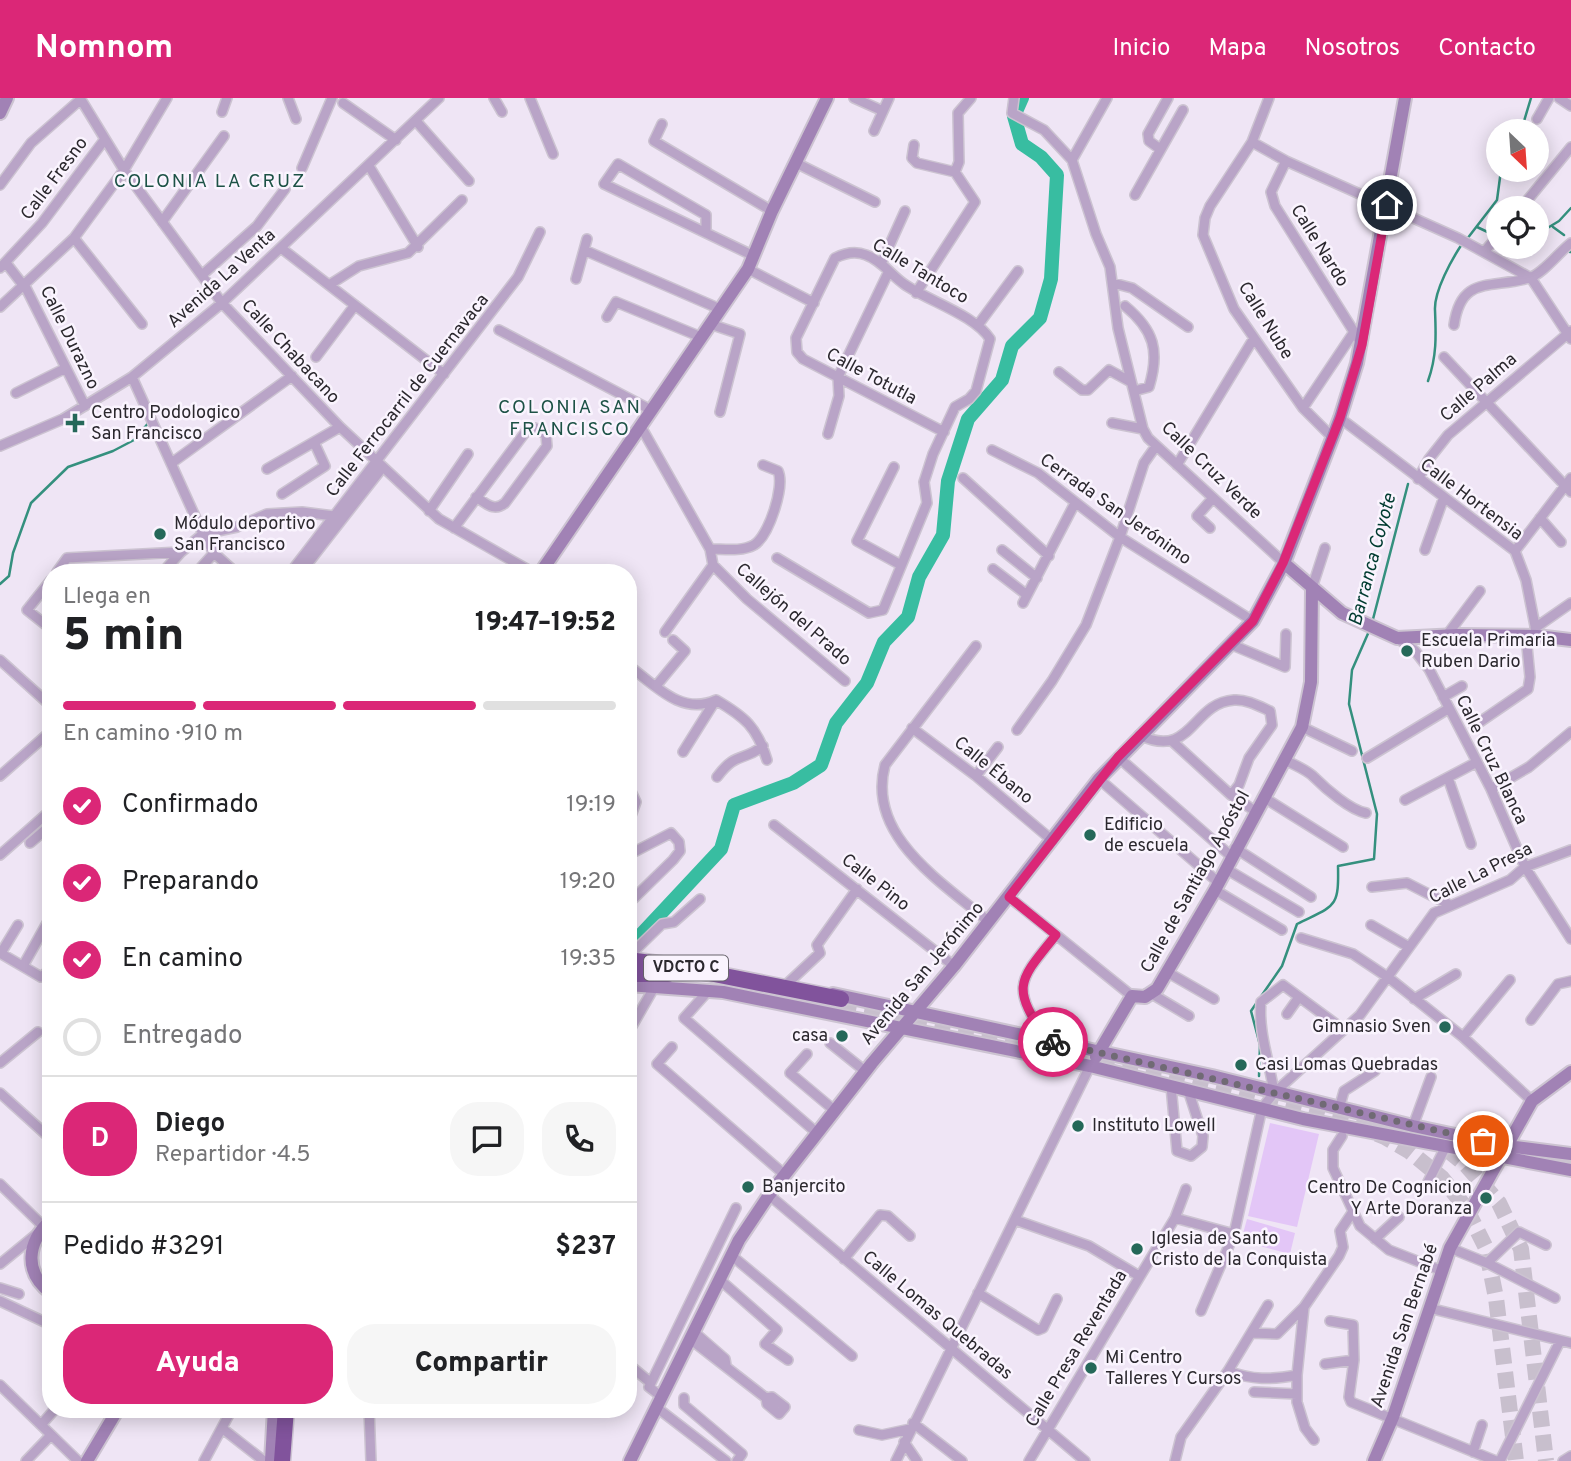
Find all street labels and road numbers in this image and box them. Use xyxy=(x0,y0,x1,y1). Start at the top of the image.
street label: Calle Fresno xyxy=(16,133,94,225)
street label: Calle Nardo xyxy=(1285,200,1353,292)
street label: Avenida La Venta xyxy=(163,224,281,334)
street label: Calle Tantoco xyxy=(867,234,973,310)
street label: Calle Nube xyxy=(1232,278,1298,364)
street label: Calle Durazno xyxy=(34,282,104,394)
street label: Calle Ferrocarril de Cuernavaca xyxy=(321,290,495,502)
street label: Calle Chabacano xyxy=(236,295,344,409)
street label: Calle Totutla xyxy=(822,343,920,411)
street label: Calle Palma xyxy=(1436,348,1522,428)
street label: Calle Cruz Verde xyxy=(1156,417,1266,525)
street label: Cerrada San Jerónimo xyxy=(1035,449,1195,571)
street label: Calle Hortensia xyxy=(1415,454,1527,546)
street label: Callejón del Prado xyxy=(730,558,856,672)
street label: Calle Cruz Blanca xyxy=(1450,691,1532,829)
street label: Calle Ébano xyxy=(949,730,1039,810)
street label: Calle de Santiago Apóstol xyxy=(1136,787,1256,977)
street label: Calle La Presa xyxy=(1425,838,1537,910)
street label: Calle Pino xyxy=(836,849,914,917)
street label: Avenida San Jerónimo xyxy=(856,898,990,1050)
road number: VDCTO C xyxy=(644,956,728,981)
street label: Avenida San Bernabé xyxy=(1366,1241,1444,1411)
street label: Calle Lomas Quebradas xyxy=(857,1246,1017,1386)
street label: Calle Presa Reventada xyxy=(1021,1266,1133,1432)

